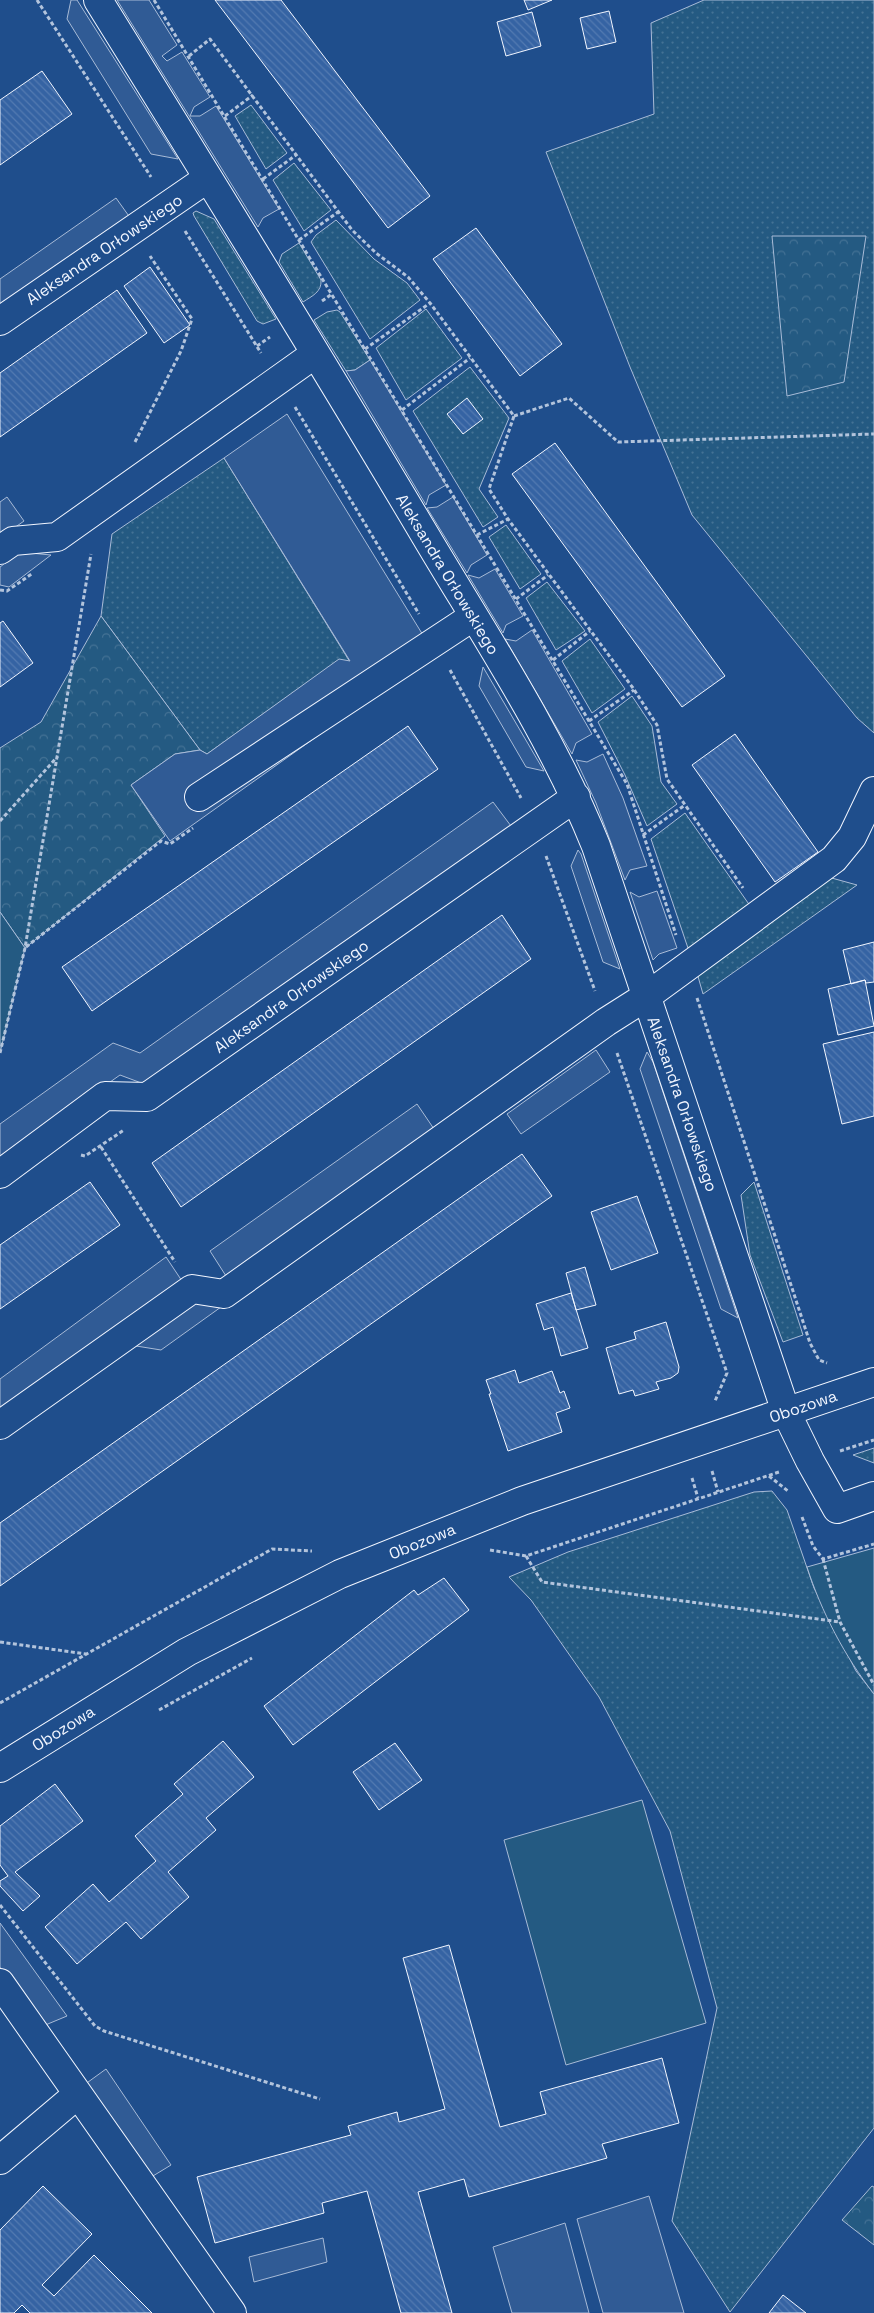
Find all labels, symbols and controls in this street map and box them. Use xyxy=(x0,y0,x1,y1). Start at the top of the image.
street label: Aleksandra Orłowskiego xyxy=(22,189,186,310)
street label: Aleksandra Orłowskiego xyxy=(391,490,504,659)
street label: Aleksandra Orłowskiego xyxy=(210,935,373,1058)
street label: Aleksandra Orłowskiego xyxy=(643,1014,722,1195)
street label: Obozowa xyxy=(767,1385,840,1428)
street label: Obozowa xyxy=(386,1519,459,1564)
street label: Obozowa xyxy=(28,1701,99,1756)

